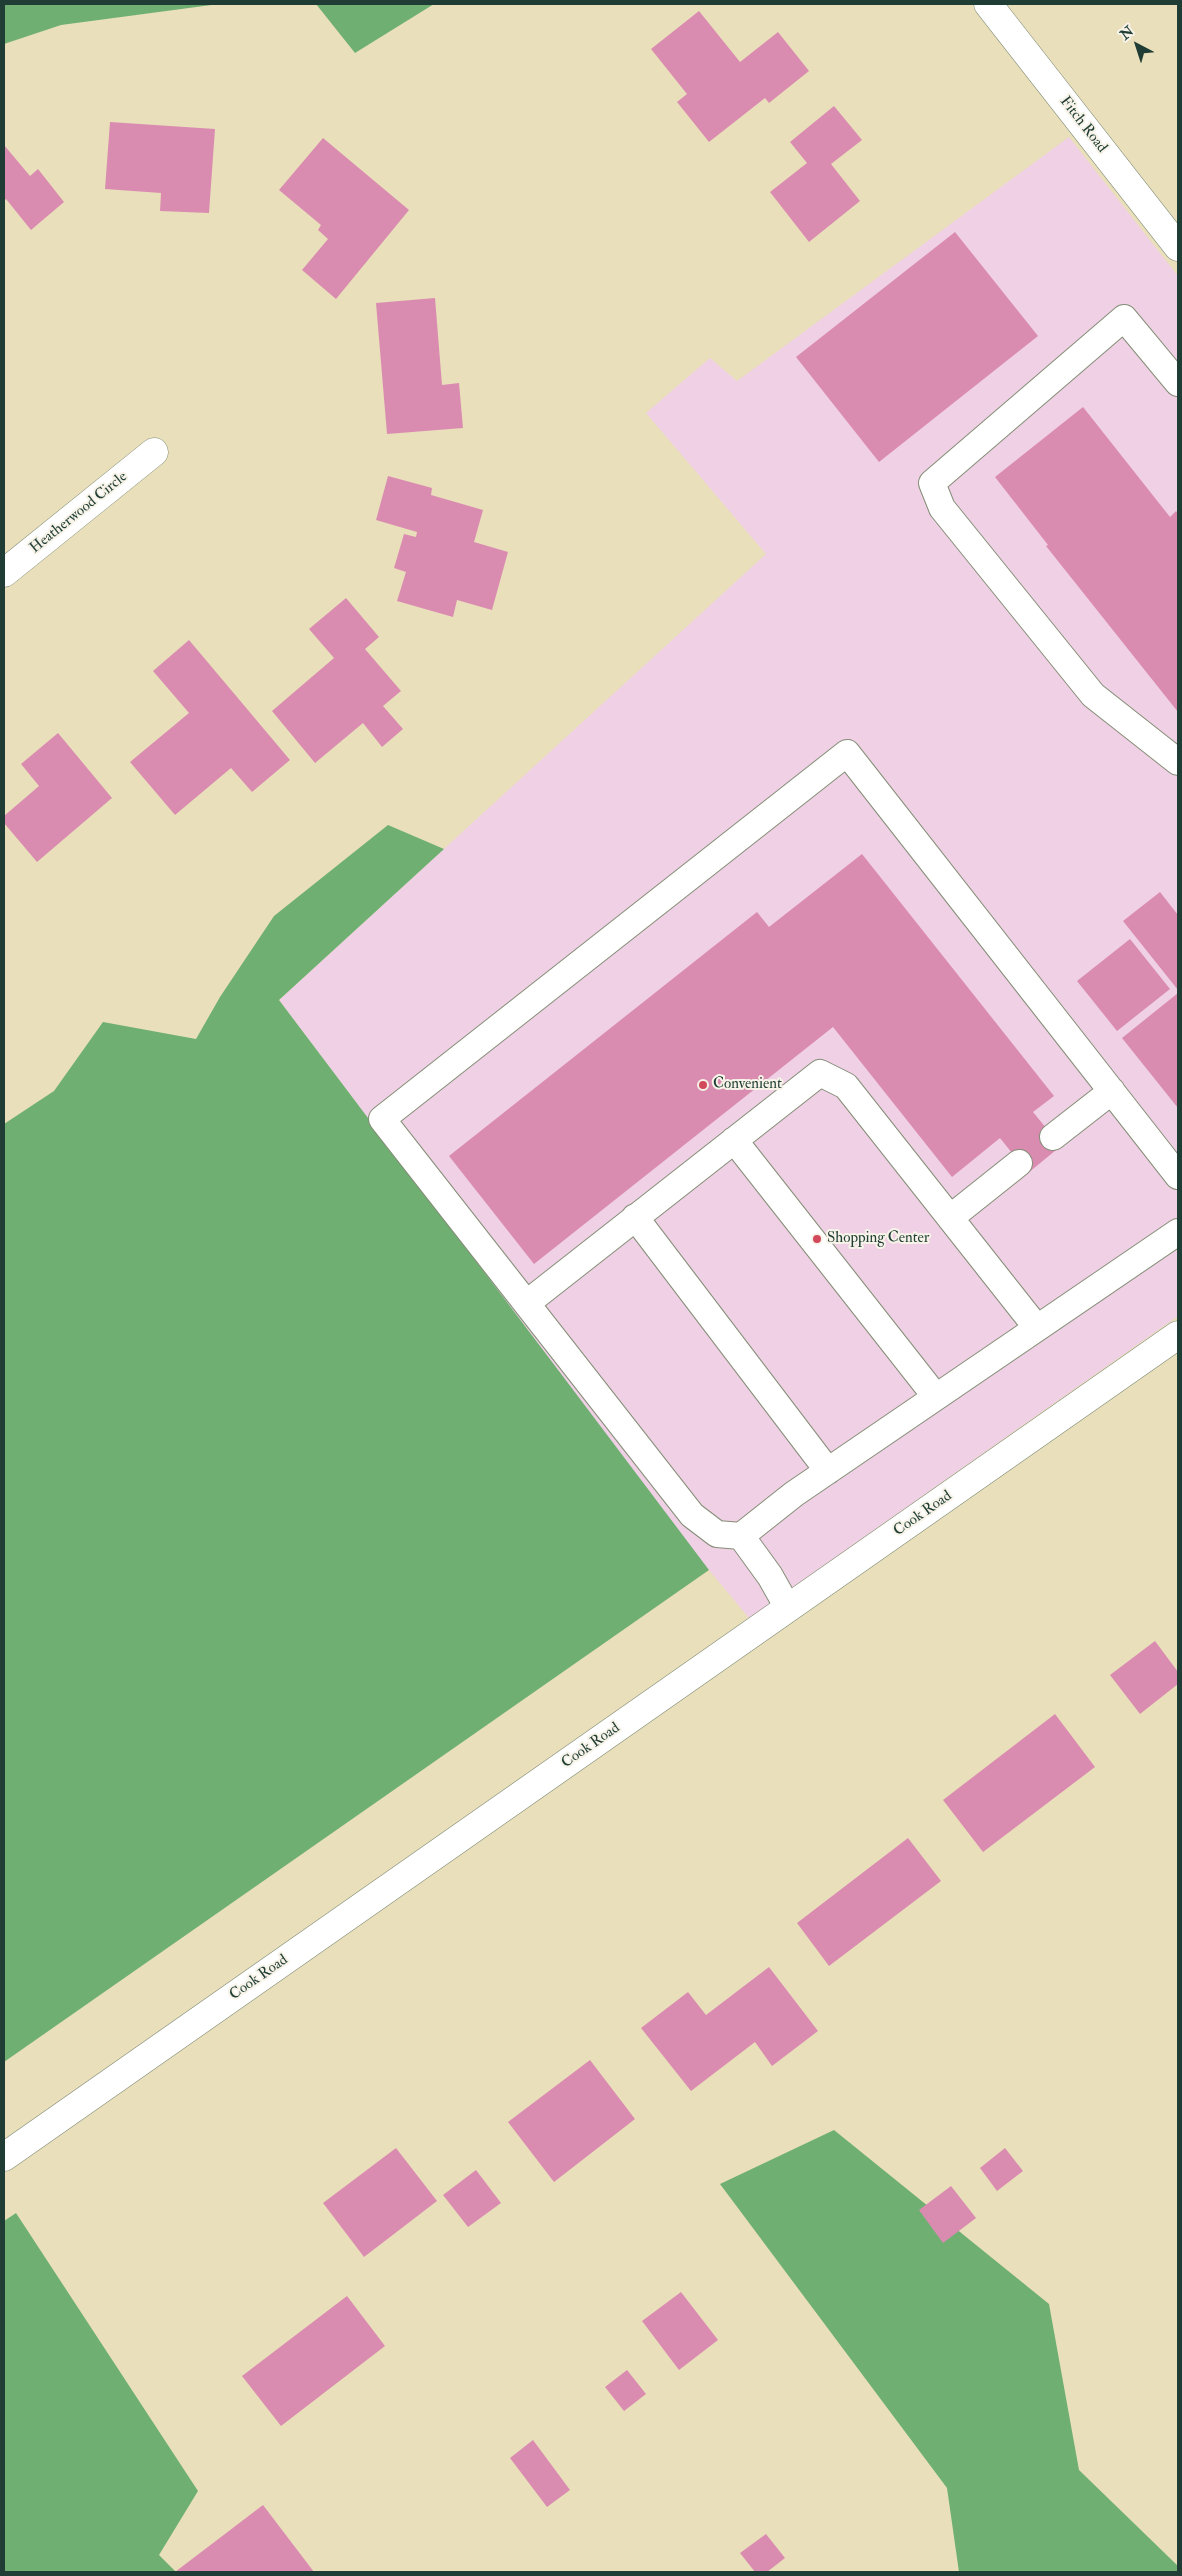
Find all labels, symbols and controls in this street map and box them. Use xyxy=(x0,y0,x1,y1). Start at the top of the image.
north arrow xyxy=(1112,20,1162,70)
text: N xyxy=(1117,23,1137,44)
street label: Fitch Road xyxy=(1055,93,1111,157)
street label: Heatherwood Circle xyxy=(27,468,131,558)
place label: Convenient xyxy=(713,1076,782,1094)
marker: Convenient xyxy=(697,1079,709,1091)
place label: Shopping Center xyxy=(827,1230,929,1248)
marker: Shopping Center xyxy=(811,1233,823,1245)
street label: Cook Road xyxy=(890,1487,956,1541)
street label: Cook Road xyxy=(558,1719,624,1773)
street label: Cook Road xyxy=(226,1951,292,2005)

